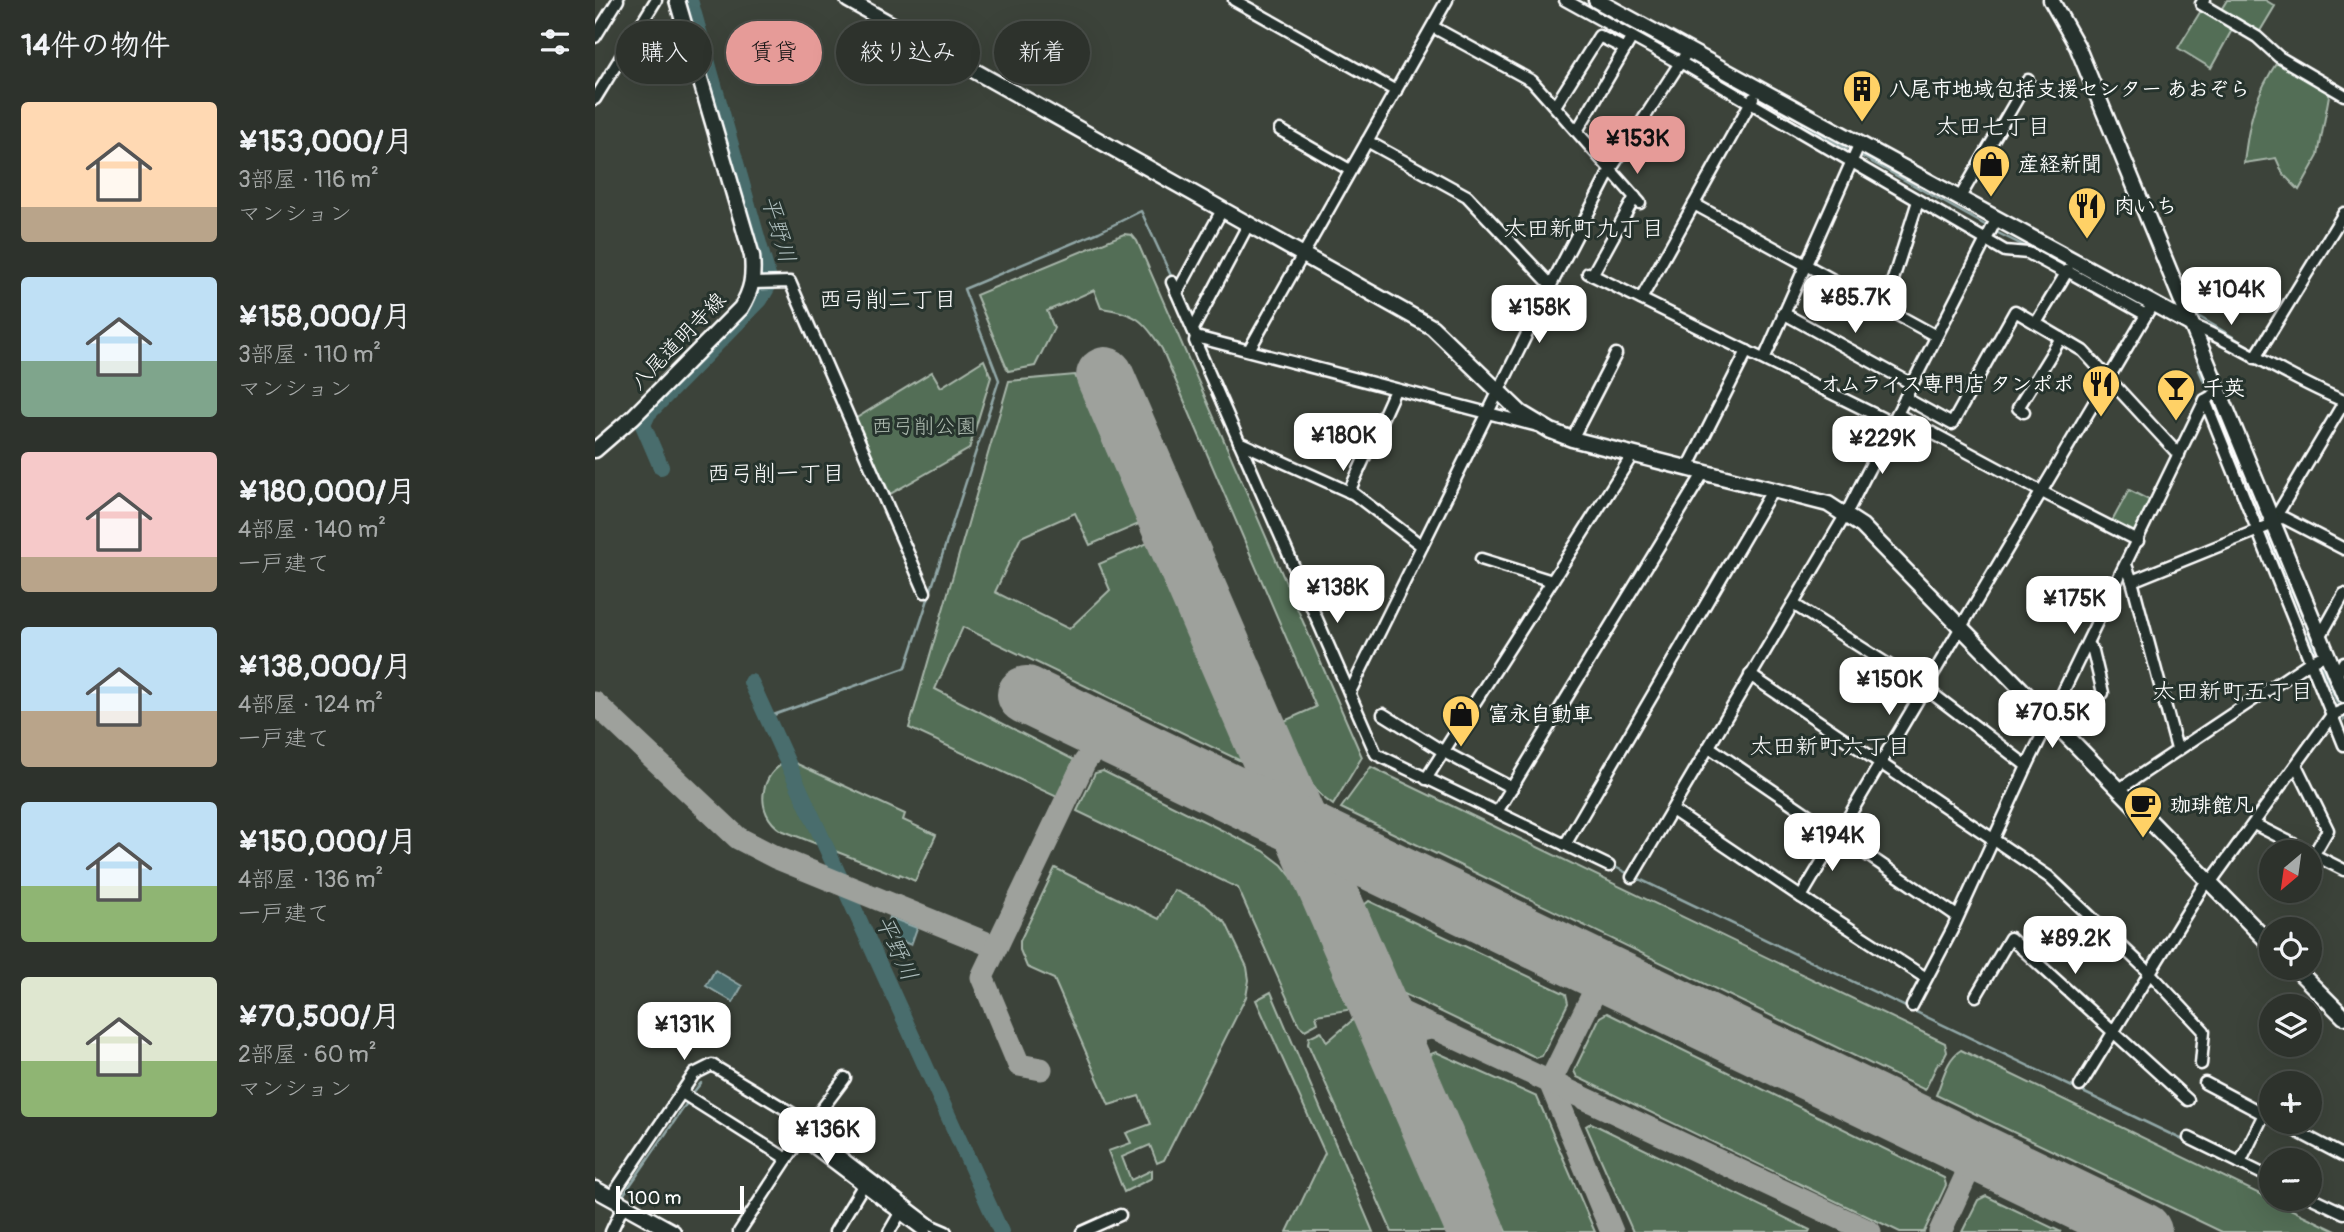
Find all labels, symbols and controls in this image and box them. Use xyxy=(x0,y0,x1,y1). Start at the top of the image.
chip: 購入 xyxy=(616,21,712,84)
chip: 賃貸 xyxy=(726,21,822,84)
chip: 絞り込み xyxy=(836,21,980,84)
chip: 新着 xyxy=(994,21,1090,84)
icon: filters xyxy=(536,23,574,61)
text: 14件の物件 xyxy=(21,27,170,64)
building icon: 八尾市地域包括支援センター あおぞら xyxy=(1841,68,1883,123)
place label: 八尾市地域包括支援センター あおぞら xyxy=(1889,76,2251,103)
district label: 太田七丁目 xyxy=(1936,112,2051,141)
pin: ¥153K xyxy=(1588,116,1686,176)
text: ¥153,000/月 xyxy=(238,123,413,160)
text: ¥153K xyxy=(1605,124,1669,153)
icon: home xyxy=(77,130,161,214)
shop icon: 産経新聞 xyxy=(1970,143,2012,198)
place label: 産経新聞 xyxy=(2018,151,2102,178)
text: 3部屋 · 116 m² xyxy=(238,165,379,194)
restaurant icon: 肉いち xyxy=(2066,185,2108,240)
water label: 平野川 xyxy=(755,192,802,266)
place label: 肉いち xyxy=(2114,193,2177,220)
text: マンション xyxy=(238,199,352,228)
district label: 太田新町九丁目 xyxy=(1504,214,1665,243)
pin: ¥104K xyxy=(2182,268,2280,327)
text: ¥104K xyxy=(2197,275,2265,304)
pin: ¥85.7K xyxy=(1798,276,1912,335)
text: ¥85.7K xyxy=(1819,283,1891,312)
district label: 西弓削二丁目 xyxy=(819,285,957,314)
pin: ¥158K xyxy=(1490,286,1588,345)
street label: 八尾道明寺線 xyxy=(625,287,732,396)
text: ¥158K xyxy=(1508,293,1570,322)
text: ¥158,000/月 xyxy=(238,298,412,335)
icon: home xyxy=(77,305,161,389)
text: 3部屋 · 110 m² xyxy=(238,340,381,369)
restaurant icon: オムライス専門店 タンポポ xyxy=(2080,363,2122,418)
bar icon: 千英 xyxy=(2155,367,2197,422)
place label: オムライス専門店 タンポポ xyxy=(1820,371,2074,398)
text: マンション xyxy=(238,374,352,403)
place label: 千英 xyxy=(2203,375,2245,402)
park label: 西弓削公園 xyxy=(872,413,977,440)
pin: ¥180K xyxy=(1294,414,1392,473)
pin: ¥229K xyxy=(1833,416,1931,476)
text: ¥180K xyxy=(1310,421,1376,450)
text: ¥229K xyxy=(1848,424,1916,453)
district label: 西弓削一丁目 xyxy=(707,459,845,488)
text: ¥180,000/月 xyxy=(238,473,416,510)
icon: home xyxy=(77,480,161,564)
text: 4部屋 · 140 m² xyxy=(238,515,386,544)
text: 一戸建て xyxy=(238,549,330,578)
pin: ¥138K xyxy=(1288,566,1386,625)
text: ¥138K xyxy=(1305,573,1369,602)
pin: ¥175K xyxy=(2025,576,2123,636)
text: ¥175K xyxy=(2042,584,2106,613)
text: ¥138,000/月 xyxy=(238,648,412,685)
icon: home xyxy=(77,655,161,739)
pin: ¥150K xyxy=(1840,658,1938,717)
text: ¥150K xyxy=(1856,665,1923,694)
district label: 太田新町五丁目 xyxy=(2153,677,2314,706)
text: 4部屋 · 124 m² xyxy=(238,690,383,719)
pin: ¥70.5K xyxy=(1995,690,2109,750)
shop icon: 富永自動車 xyxy=(1440,693,1482,748)
text: ¥70.5K xyxy=(2014,698,2090,727)
place label: 富永自動車 xyxy=(1488,701,1593,728)
text: 一戸建て xyxy=(238,724,330,753)
district label: 太田新町六丁目 xyxy=(1750,732,1911,761)
cafe icon: 珈琲館凡 xyxy=(2122,784,2164,839)
place label: 珈琲館凡 xyxy=(2170,792,2254,819)
pin: ¥194K xyxy=(1783,814,1881,873)
text: ¥194K xyxy=(1800,821,1864,850)
text: ¥150,000/月 xyxy=(238,823,417,860)
icon: home xyxy=(77,830,161,914)
north arrow xyxy=(2259,840,2322,903)
map controls xyxy=(2259,840,2322,1211)
text: 4部屋 · 136 m² xyxy=(238,865,383,894)
text: 一戸建て xyxy=(238,899,330,928)
water label: 平野川 xyxy=(869,911,924,986)
pin: ¥89.2K xyxy=(2018,916,2132,976)
button: locate xyxy=(2259,917,2322,980)
text: ¥89.2K xyxy=(2039,924,2111,953)
button: layers xyxy=(2259,994,2322,1057)
text: ¥70,500/月 xyxy=(238,998,401,1035)
pin: ¥131K xyxy=(635,1002,733,1062)
icon: home xyxy=(77,1005,161,1089)
text: ¥131K xyxy=(654,1010,714,1039)
text: 2部屋 · 60 m² xyxy=(238,1040,377,1069)
button: + xyxy=(2259,1071,2322,1134)
text: マンション xyxy=(238,1074,352,1103)
pin: ¥136K xyxy=(778,1108,876,1167)
text: ¥136K xyxy=(794,1115,860,1144)
button: − xyxy=(2259,1148,2322,1211)
scale bar xyxy=(616,1183,744,1215)
text: 100 m xyxy=(627,1186,681,1210)

